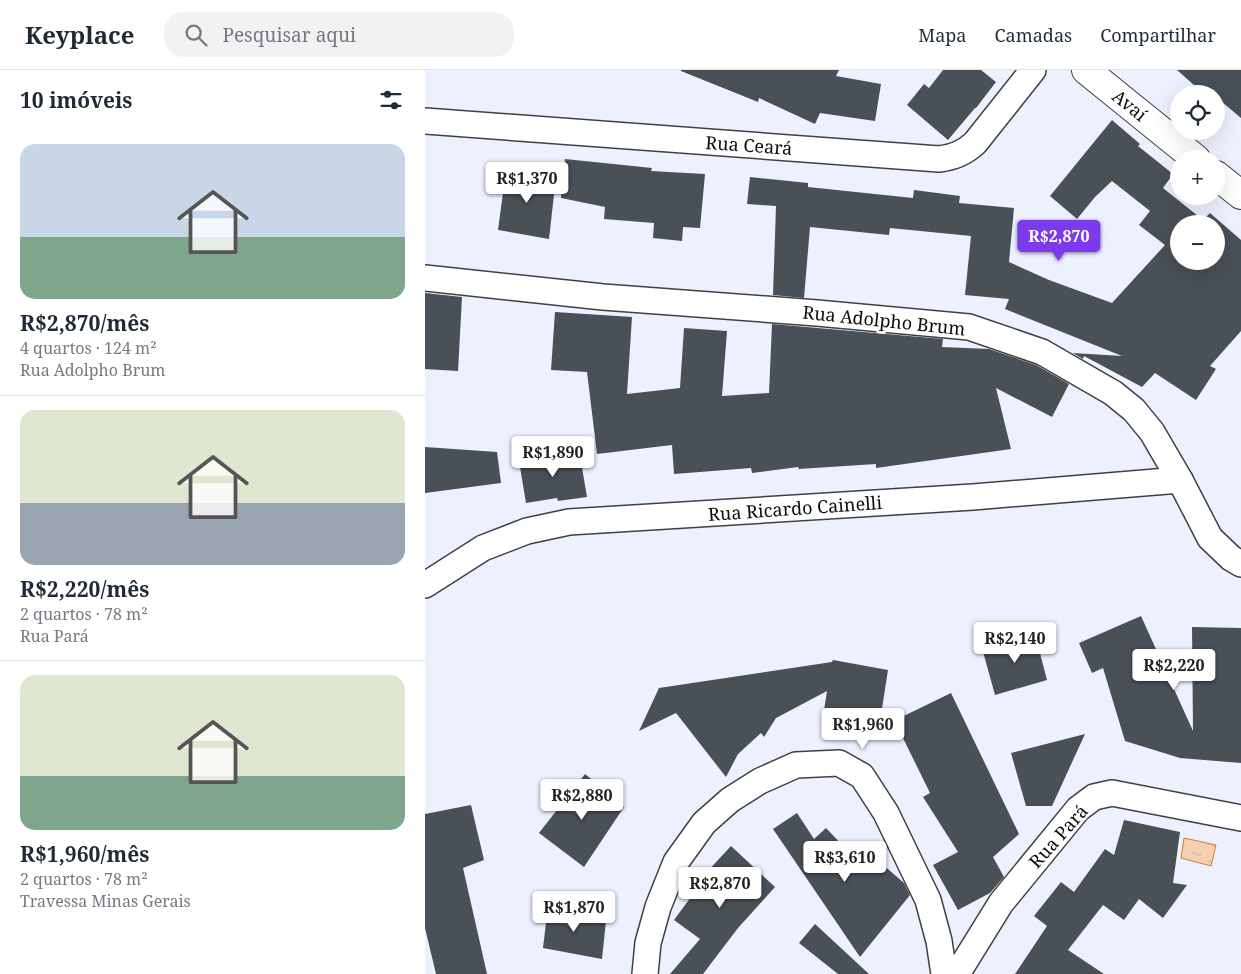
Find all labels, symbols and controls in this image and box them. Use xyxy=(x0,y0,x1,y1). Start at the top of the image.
search box xyxy=(164,12,514,57)
text: Keyplace xyxy=(25,18,134,51)
icon: search xyxy=(182,21,210,49)
text: Pesquisar aqui xyxy=(222,22,356,48)
text: Mapa xyxy=(918,23,967,47)
text: Camadas xyxy=(995,23,1072,47)
text: Compartilhar xyxy=(1100,23,1216,47)
street label: Avaí xyxy=(1108,84,1152,126)
map controls xyxy=(1170,85,1225,270)
button: locate xyxy=(1170,85,1225,140)
text: 10 imóveis xyxy=(20,86,132,114)
icon: filters xyxy=(377,86,405,114)
street label: Rua Ceará xyxy=(705,130,793,160)
button: + xyxy=(1170,150,1225,205)
pin: R$1,370 xyxy=(481,162,573,204)
text: R$1,370 xyxy=(496,167,558,189)
icon: home xyxy=(168,177,258,267)
button: − xyxy=(1170,215,1225,270)
pin: R$2,870 xyxy=(1013,220,1105,262)
text: R$2,870 xyxy=(1028,225,1090,247)
street label: Rua Adolpho Brum xyxy=(801,300,967,340)
text: R$2,870/mês xyxy=(20,309,149,337)
text: 4 quartos · 124 m² xyxy=(20,337,157,359)
text: Rua Adolpho Brum xyxy=(20,359,165,381)
pin: R$1,890 xyxy=(507,436,599,478)
text: R$1,890 xyxy=(522,441,584,463)
icon: home xyxy=(168,442,258,532)
street label: Rua Ricardo Cainelli xyxy=(707,490,883,526)
text: R$2,220/mês xyxy=(20,575,149,603)
text: 2 quartos · 78 m² xyxy=(20,603,148,625)
pin: R$2,140 xyxy=(969,622,1061,664)
text: Rua Pará xyxy=(20,625,89,647)
text: R$2,140 xyxy=(984,627,1046,649)
pin: R$2,220 xyxy=(1128,648,1220,691)
text: R$2,220 xyxy=(1143,654,1205,676)
icon: home xyxy=(168,707,258,797)
pin: R$1,960 xyxy=(817,708,909,750)
text: R$1,960 xyxy=(832,713,894,735)
pin: R$2,880 xyxy=(536,778,628,821)
text: R$2,880 xyxy=(551,784,613,806)
street label: Rua Pará xyxy=(1023,799,1093,873)
text: R$1,960/mês xyxy=(20,840,149,868)
pin: R$3,610 xyxy=(799,840,891,883)
text: R$3,610 xyxy=(814,846,876,868)
pin: R$2,870 xyxy=(674,866,766,909)
text: 2 quartos · 78 m² xyxy=(20,868,148,890)
text: R$2,870 xyxy=(689,872,751,894)
text: Travessa Minas Gerais xyxy=(20,890,191,912)
pin: R$1,870 xyxy=(528,890,620,933)
text: R$1,870 xyxy=(543,896,605,918)

